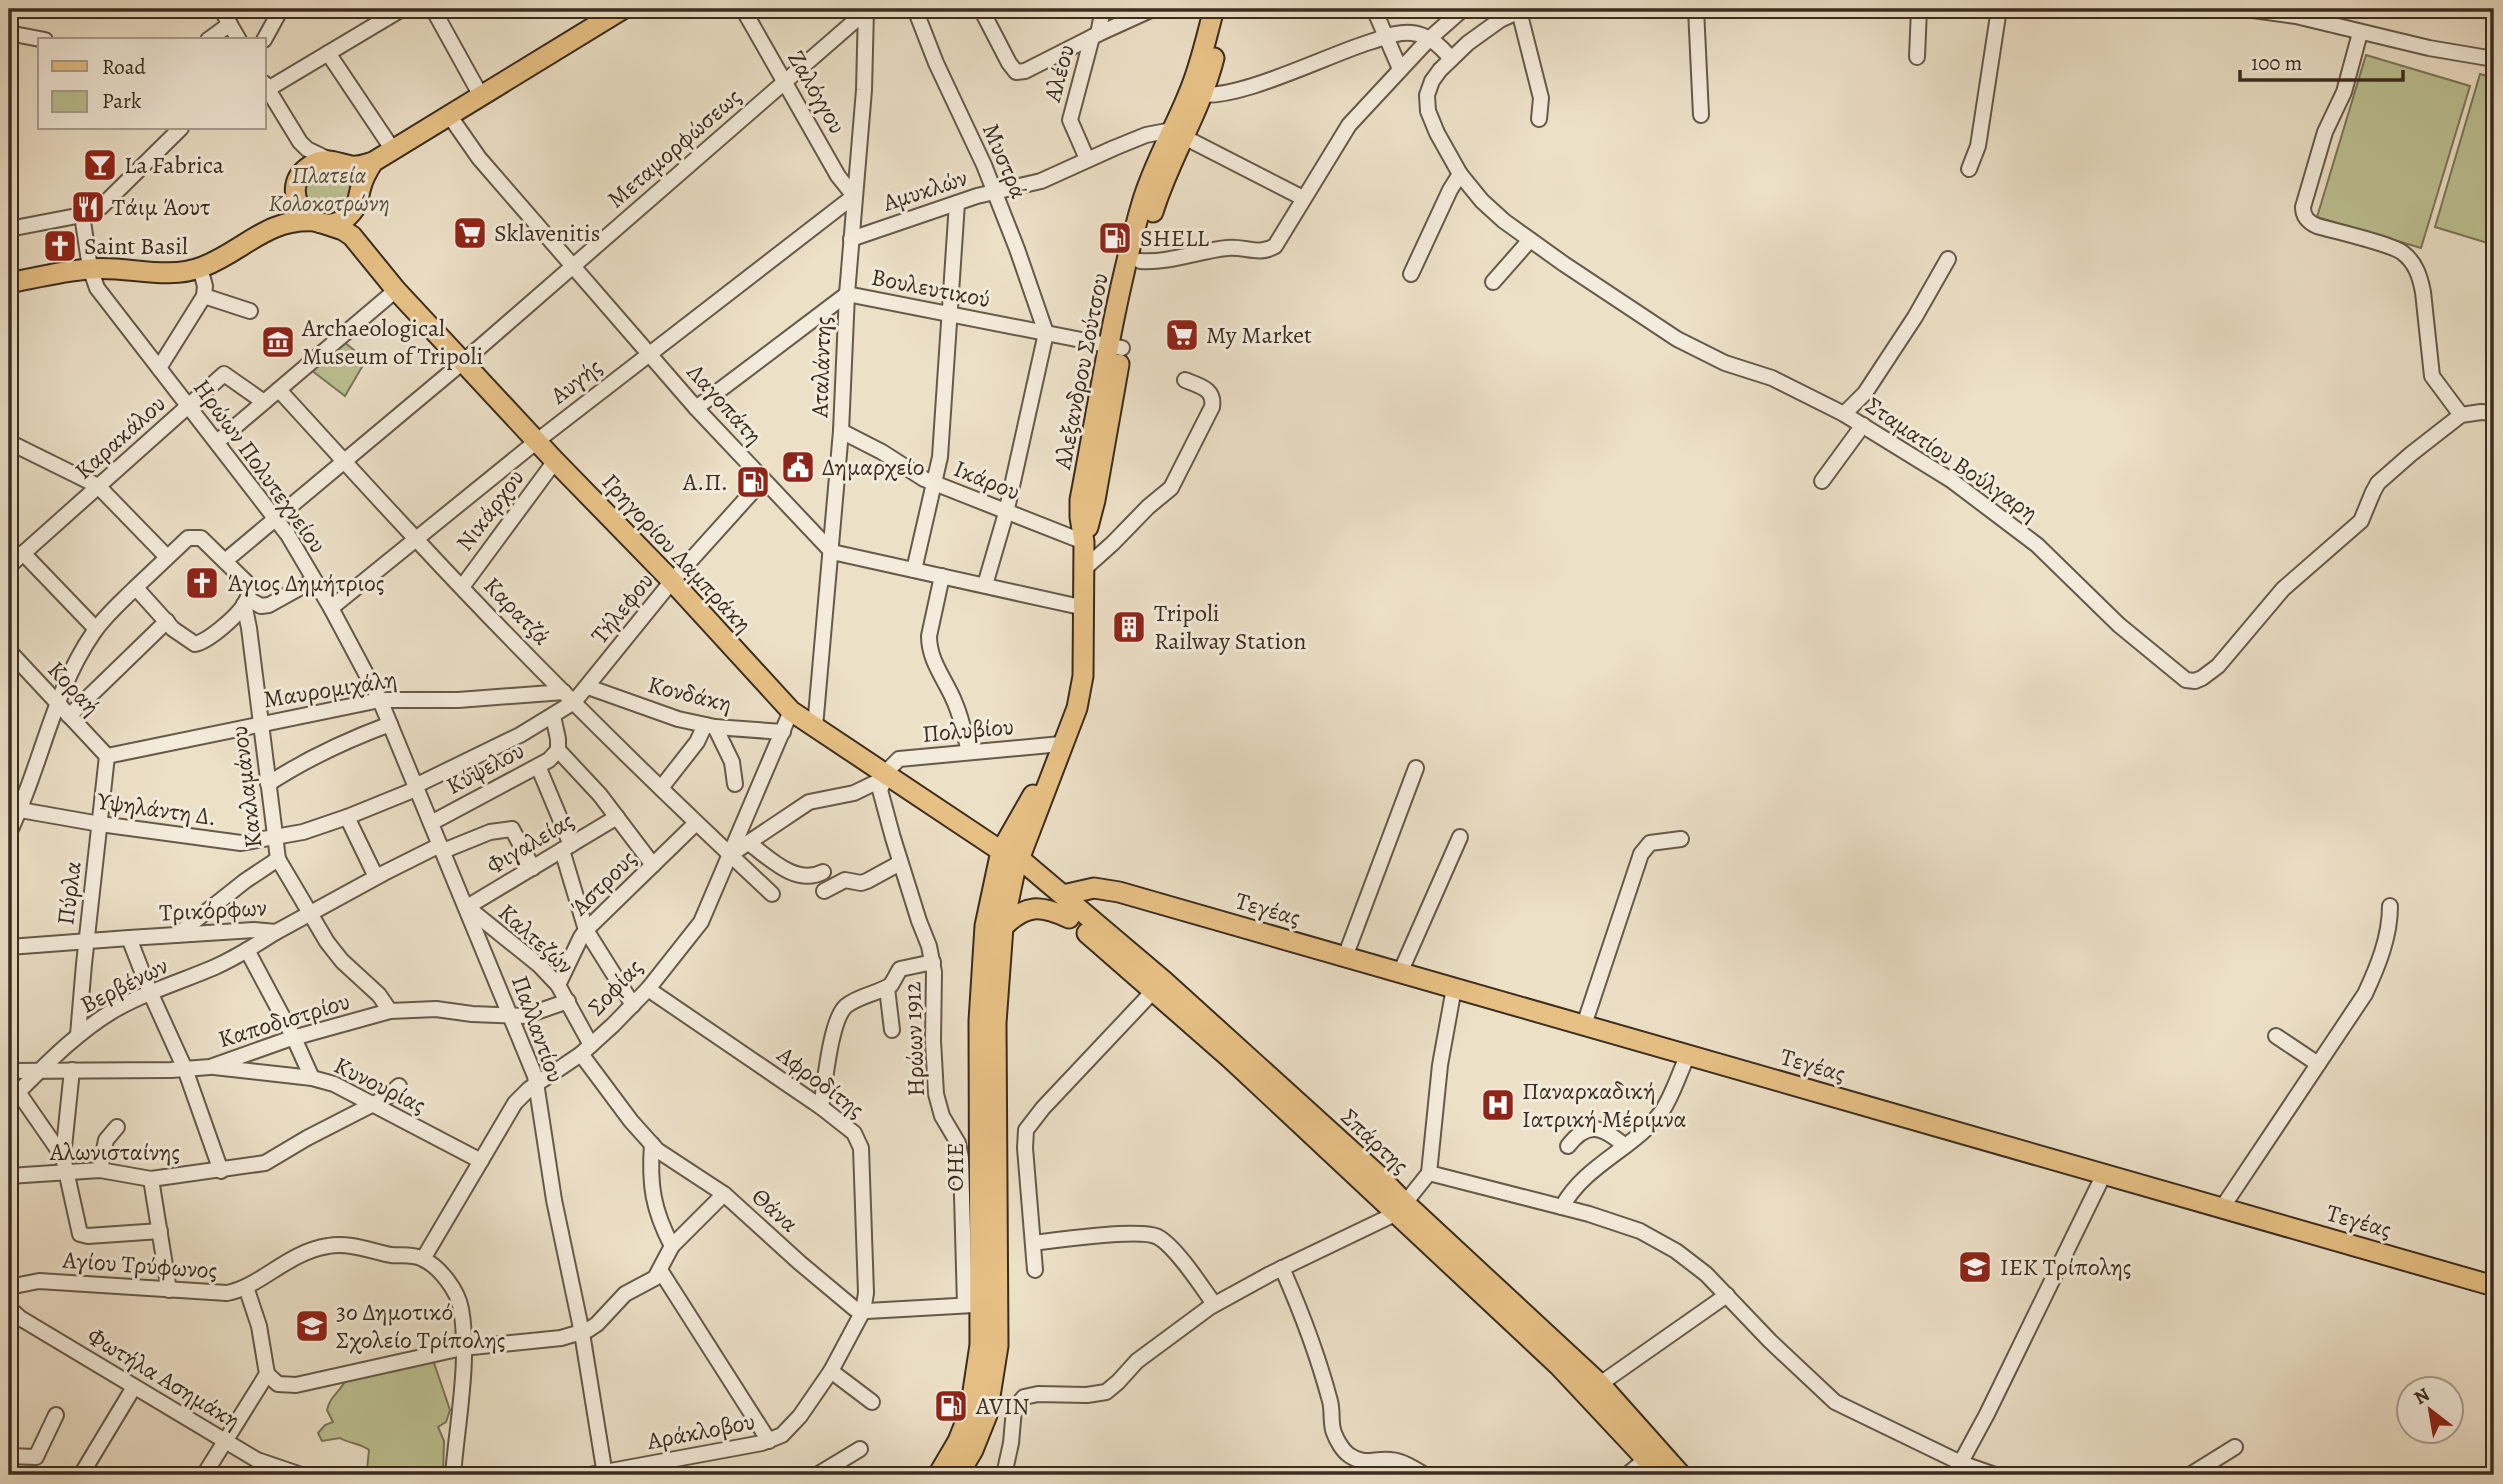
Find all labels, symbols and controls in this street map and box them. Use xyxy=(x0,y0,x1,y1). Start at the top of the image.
legend xyxy=(38,38,266,130)
scale bar xyxy=(2240,38,2403,82)
street label: Αλέου xyxy=(1036,41,1082,106)
street label: Ζαλόγγου xyxy=(780,45,854,139)
text: 100 m xyxy=(2251,49,2302,77)
text: Road xyxy=(102,53,146,81)
street label: Μεταμορφώσεως xyxy=(600,81,748,215)
text: Park xyxy=(102,87,142,115)
street label: Μυστρά xyxy=(975,118,1035,204)
bar icon: La Fabrica xyxy=(81,146,119,184)
place label: La Fabrica xyxy=(124,149,225,181)
park label: Πλατεία Κολοκοτρώνη xyxy=(268,159,390,219)
street label: Αμυκλών xyxy=(878,161,971,219)
restaurant icon: Τάιμ Άουτ xyxy=(69,188,107,226)
place label: Τάιμ Άουτ xyxy=(112,191,210,223)
supermarket icon: Sklavenitis xyxy=(451,214,489,252)
place label: Sklavenitis xyxy=(494,217,600,249)
fuel station icon: SHELL xyxy=(1096,219,1134,257)
place label: SHELL xyxy=(1140,222,1210,254)
church icon: Saint Basil xyxy=(41,227,79,265)
place label: Saint Basil xyxy=(84,230,188,262)
street label: Βουλευτικού xyxy=(869,261,993,315)
street label: Αλεξανδρου Σούτσου xyxy=(1046,270,1116,473)
place label: Archaeological Museum of Tripoli xyxy=(301,312,483,372)
street label: Αταλάντης xyxy=(803,316,839,419)
supermarket icon: My Market xyxy=(1163,316,1201,354)
place label: My Market xyxy=(1206,319,1312,351)
museum icon: Archaeological Museum of Tripoli xyxy=(259,323,297,361)
street label: Αυγής xyxy=(543,351,608,412)
street label: Λαγοπάτη xyxy=(680,356,770,451)
street label: Ηρώων Πολυτεχνείου xyxy=(186,373,334,559)
street label: Καρακάλου xyxy=(68,388,172,486)
street label: Σταματίου Βούλγαρη xyxy=(1860,389,2044,529)
public building icon: Δημαρχείο xyxy=(779,448,817,486)
place label: Δημαρχείο xyxy=(822,451,925,483)
street label: Ικάρου xyxy=(949,452,1025,508)
street label: Νικάρχου xyxy=(449,463,531,557)
fuel station icon: Α.Π. xyxy=(734,463,772,501)
street label: Γρηγορίου Λαμπράκη xyxy=(595,466,759,640)
place label: Α.Π. xyxy=(682,466,728,498)
church icon: Άγιος Δημήτριος xyxy=(183,564,221,602)
street label: Τήλεφου xyxy=(584,566,660,650)
place label: Άγιος Δημήτριος xyxy=(227,567,384,599)
street label: Καρατζά xyxy=(476,570,558,652)
place label: Tripoli Railway Station xyxy=(1154,597,1306,657)
building icon: Tripoli Railway Station xyxy=(1110,608,1148,646)
street label: Κοραή xyxy=(41,654,107,722)
street label: Μαυρομιχάλη xyxy=(261,663,399,715)
street label: Κονδάκη xyxy=(645,668,735,720)
street label: Πολυβίου xyxy=(921,710,1015,750)
street label: Κακλαμάνου xyxy=(223,724,269,850)
street label: Κύψελου xyxy=(440,734,530,802)
street label: Υψηλάντη Δ. xyxy=(94,785,219,833)
street label: Φιγαλείας xyxy=(480,804,580,882)
street label: Άστρους xyxy=(563,843,643,923)
street label: Πύρλα xyxy=(49,859,89,927)
street label: Τεγέας xyxy=(1232,884,1304,934)
street label: Τρικόρφων xyxy=(158,891,268,929)
street label: Καλτεζών xyxy=(491,896,581,982)
street label: Βερβένων xyxy=(75,949,173,1021)
street label: Σοφίας xyxy=(581,952,649,1022)
street label: Παλλαντίου xyxy=(504,971,572,1087)
street label: Ηρώων 1912 xyxy=(896,981,932,1097)
street label: Καποδιστρίου xyxy=(214,985,354,1055)
street label: Αφροδίτης xyxy=(770,1038,871,1125)
street label: Τεγέας xyxy=(1777,1040,1849,1090)
street label: Κυνουρίας xyxy=(329,1049,431,1121)
place label: Παναρκαδική Ιατρική Μέριμνα xyxy=(1522,1075,1687,1135)
hospital icon: Παναρκαδική Ιατρική Μέριμνα xyxy=(1479,1086,1517,1124)
street label: Σπάρτης xyxy=(1334,1101,1416,1181)
street label: Αλωνισταίνης xyxy=(49,1136,180,1168)
street label: ΟΗΕ xyxy=(939,1143,971,1191)
street label: Θάνα xyxy=(745,1181,805,1239)
street label: Τεγέας xyxy=(2323,1196,2395,1246)
street label: Αγίου Τρύφωνος xyxy=(61,1244,218,1286)
school or university icon: ΙΕΚ Τρίπολης xyxy=(1956,1248,1994,1286)
place label: ΙΕΚ Τρίπολης xyxy=(2000,1251,2132,1283)
place label: 3ο Δημοτικό Σχολείο Τρίπολης xyxy=(336,1296,506,1356)
school or university icon: 3ο Δημοτικό Σχολείο Τρίπολης xyxy=(293,1307,331,1345)
street label: Φωτήλα Ασημάκη xyxy=(81,1320,247,1436)
north arrow xyxy=(2394,1376,2464,1446)
text: N xyxy=(2409,1381,2435,1411)
fuel station icon: AVIN xyxy=(932,1387,970,1425)
place label: AVIN xyxy=(975,1390,1030,1422)
street label: Αράκλοβου xyxy=(643,1405,758,1457)

